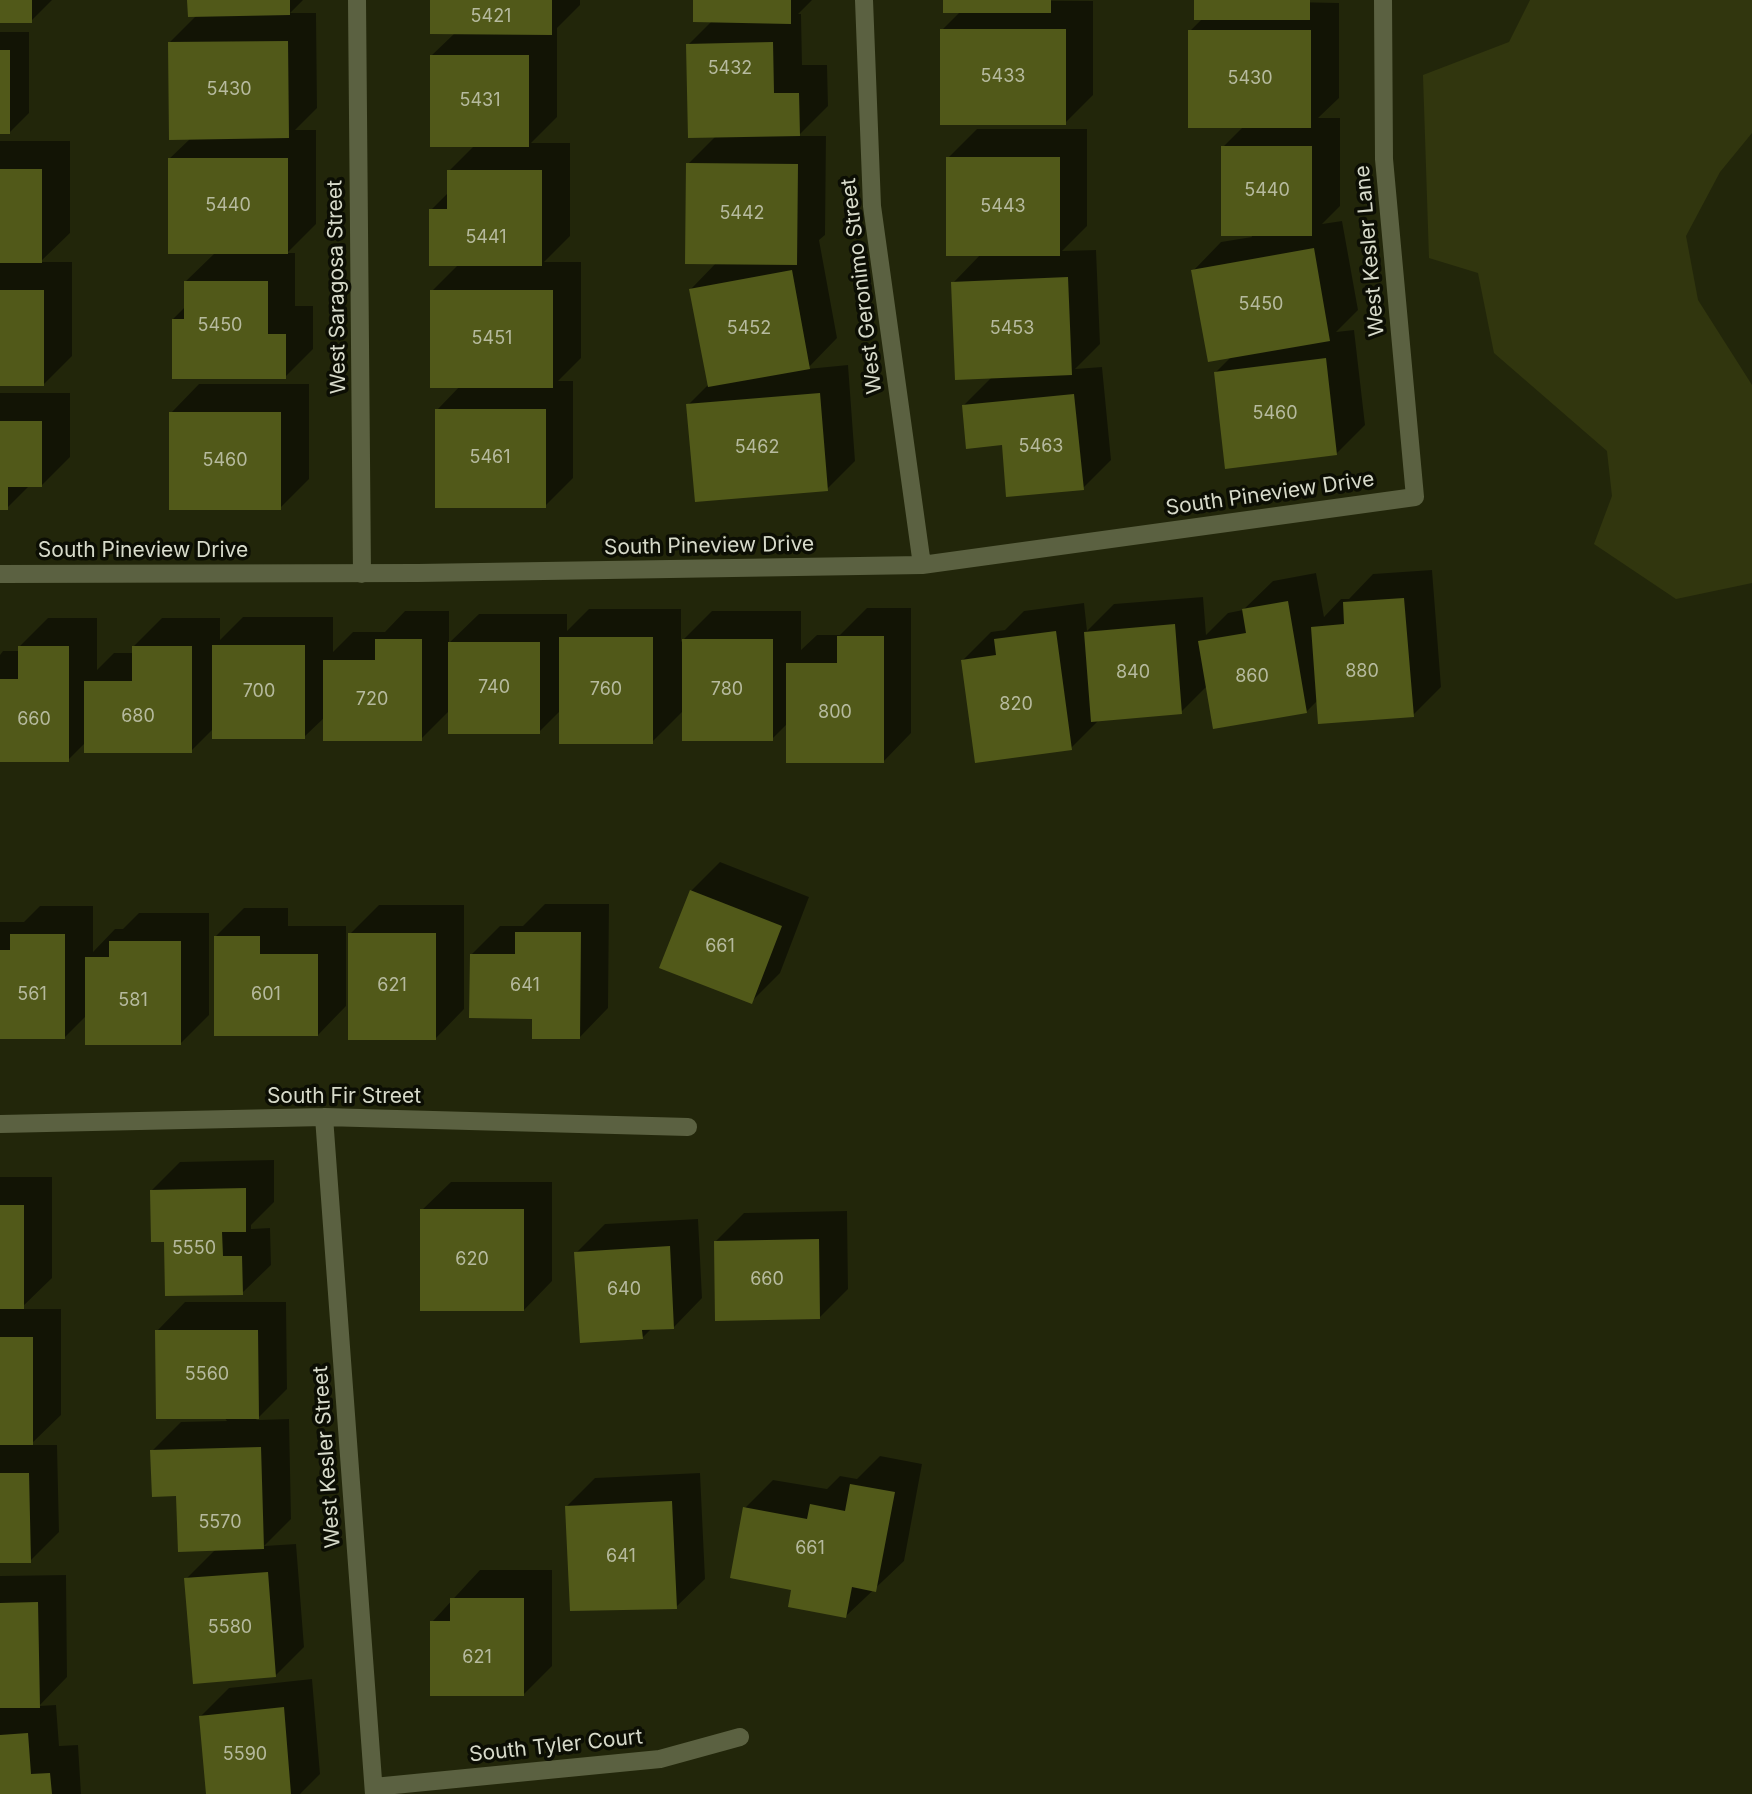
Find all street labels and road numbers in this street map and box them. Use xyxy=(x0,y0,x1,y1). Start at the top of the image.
street label: West Kesler Lane xyxy=(1350,164,1390,338)
street label: West Geronimo Street xyxy=(836,177,888,395)
street label: West Saragosa Street xyxy=(323,180,351,394)
street label: South Pineview Drive xyxy=(1164,467,1376,521)
street label: South Pineview Drive xyxy=(604,532,814,560)
street label: South Pineview Drive xyxy=(38,538,248,564)
street label: South Fir Street xyxy=(267,1084,421,1110)
street label: West Kesler Street xyxy=(308,1365,346,1549)
street label: South Tyler Court xyxy=(468,1724,644,1768)

